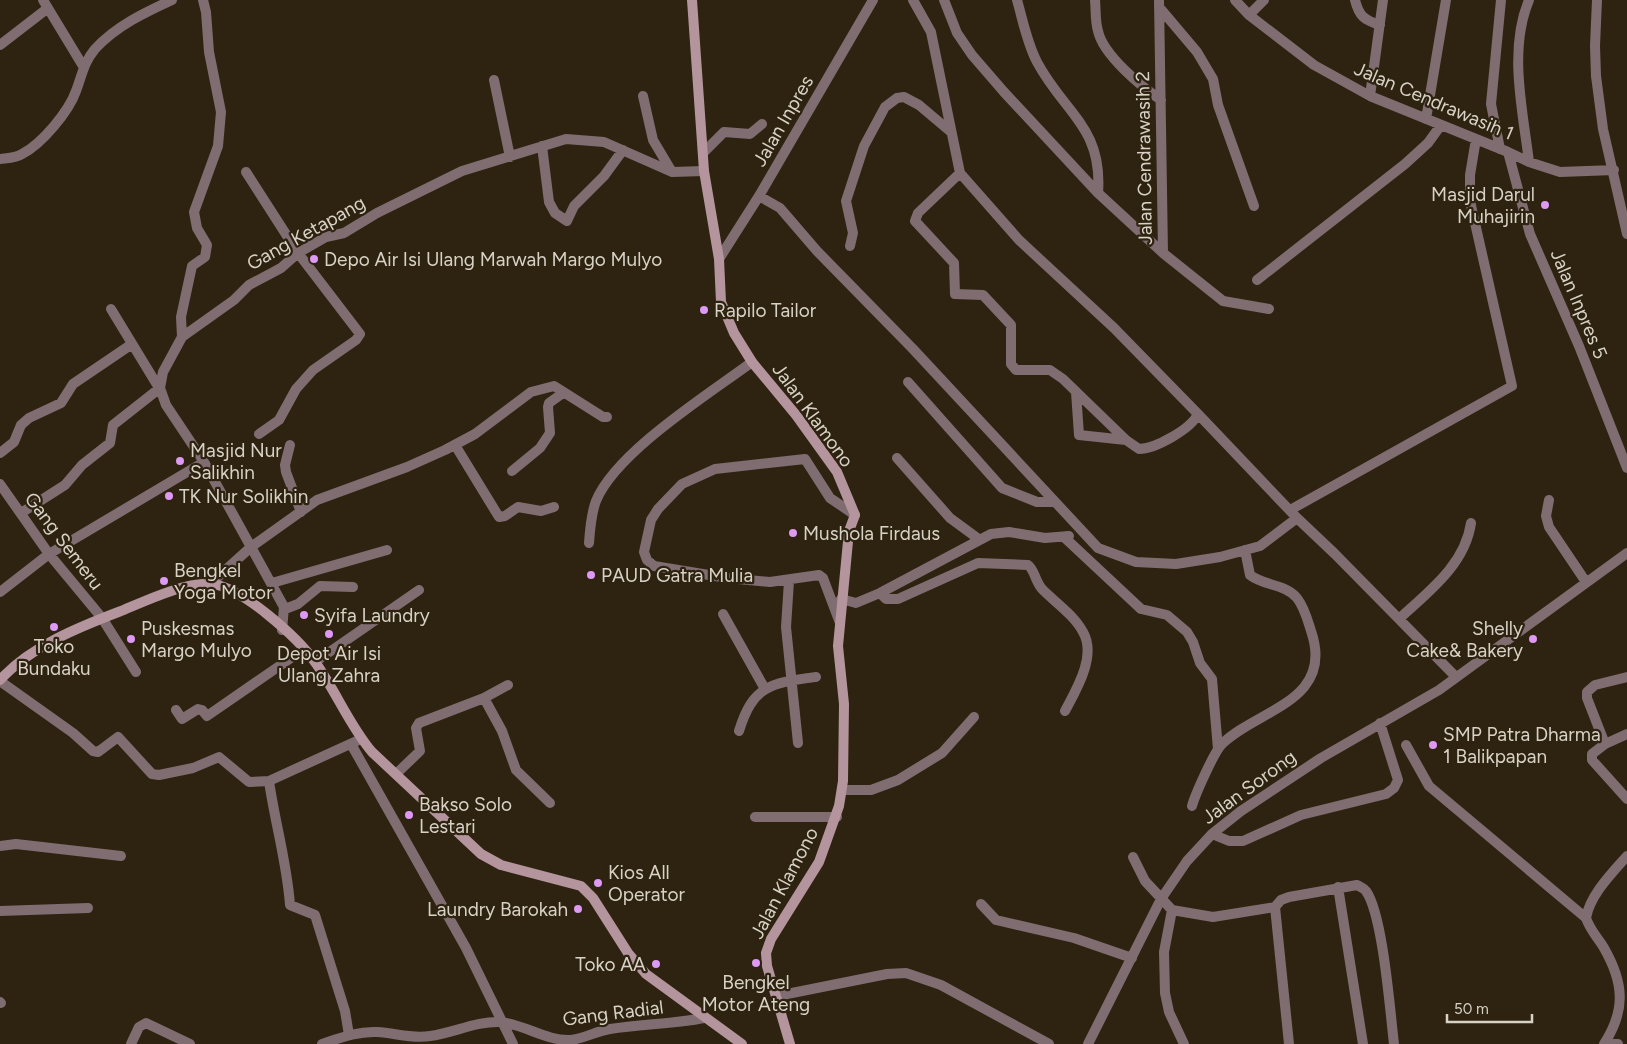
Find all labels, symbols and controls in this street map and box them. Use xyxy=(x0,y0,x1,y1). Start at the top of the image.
street label: Jalan Cendrawasih 1 xyxy=(1351,57,1517,145)
street label: Jalan Inpres xyxy=(748,71,818,171)
street label: Jalan Cendrawasih 2 xyxy=(1131,71,1157,245)
place label: Masjid Darul Muhajirin xyxy=(1431,183,1535,228)
street label: Gang Ketapang xyxy=(243,191,369,275)
marker: Masjid Darul Muhajirin xyxy=(1539,199,1551,211)
street label: Jalan Inpres 5 xyxy=(1546,246,1612,362)
place label: Depo Air Isi Ulang Marwah Margo Mulyo xyxy=(324,248,662,271)
marker: Depo Air Isi Ulang Marwah Margo Mulyo xyxy=(308,253,320,265)
place label: Rapilo Tailor xyxy=(714,299,817,322)
marker: Rapilo Tailor xyxy=(698,304,710,316)
street label: Jalan Klamono xyxy=(768,359,858,471)
place label: Masjid Nur Salikhin xyxy=(190,439,282,484)
marker: Masjid Nur Salikhin xyxy=(174,455,186,467)
place label: TK Nur Solikhin xyxy=(179,485,308,508)
street label: Gang Semeru xyxy=(20,488,108,594)
marker: TK Nur Solikhin xyxy=(163,490,175,502)
place label: Mushola Firdaus xyxy=(803,522,940,545)
marker: Mushola Firdaus xyxy=(787,527,799,539)
place label: Bengkel Yoga Motor xyxy=(174,559,273,604)
place label: PAUD Gatra Mulia xyxy=(601,564,753,587)
marker: PAUD Gatra Mulia xyxy=(585,569,597,581)
marker: Bengkel Yoga Motor xyxy=(158,575,170,587)
place label: Syifa Laundry xyxy=(314,604,430,627)
marker: Syifa Laundry xyxy=(298,609,310,621)
place label: Puskesmas Margo Mulyo xyxy=(141,617,252,662)
place label: Shelly Cake& Bakery xyxy=(1406,617,1523,662)
marker: Toko Bundaku xyxy=(48,621,60,633)
marker: Depot Air Isi Ulang Zahra xyxy=(323,628,335,640)
marker: Puskesmas Margo Mulyo xyxy=(125,633,137,645)
marker: Shelly Cake& Bakery xyxy=(1527,633,1539,645)
place label: Toko Bundaku xyxy=(17,635,91,680)
place label: Depot Air Isi Ulang Zahra xyxy=(277,642,381,687)
place label: SMP Patra Dharma 1 Balikpapan xyxy=(1443,723,1601,768)
marker: SMP Patra Dharma 1 Balikpapan xyxy=(1427,739,1439,751)
street label: Jalan Sorong xyxy=(1198,745,1300,829)
place label: Bakso Solo Lestari xyxy=(419,793,512,838)
marker: Bakso Solo Lestari xyxy=(403,809,415,821)
street label: Jalan Klamono xyxy=(745,823,823,943)
place label: Kios All Operator xyxy=(608,861,686,906)
marker: Kios All Operator xyxy=(592,877,604,889)
place label: Laundry Barokah xyxy=(427,898,568,921)
marker: Laundry Barokah xyxy=(572,903,584,915)
place label: Toko AA xyxy=(575,953,646,976)
marker: Bengkel Motor Ateng xyxy=(750,957,762,969)
marker: Toko AA xyxy=(650,958,662,970)
place label: Bengkel Motor Ateng xyxy=(702,971,810,1016)
scale bar xyxy=(1447,992,1532,1024)
street label: Gang Radial xyxy=(561,995,665,1031)
text: 50 m xyxy=(1454,1000,1489,1018)

